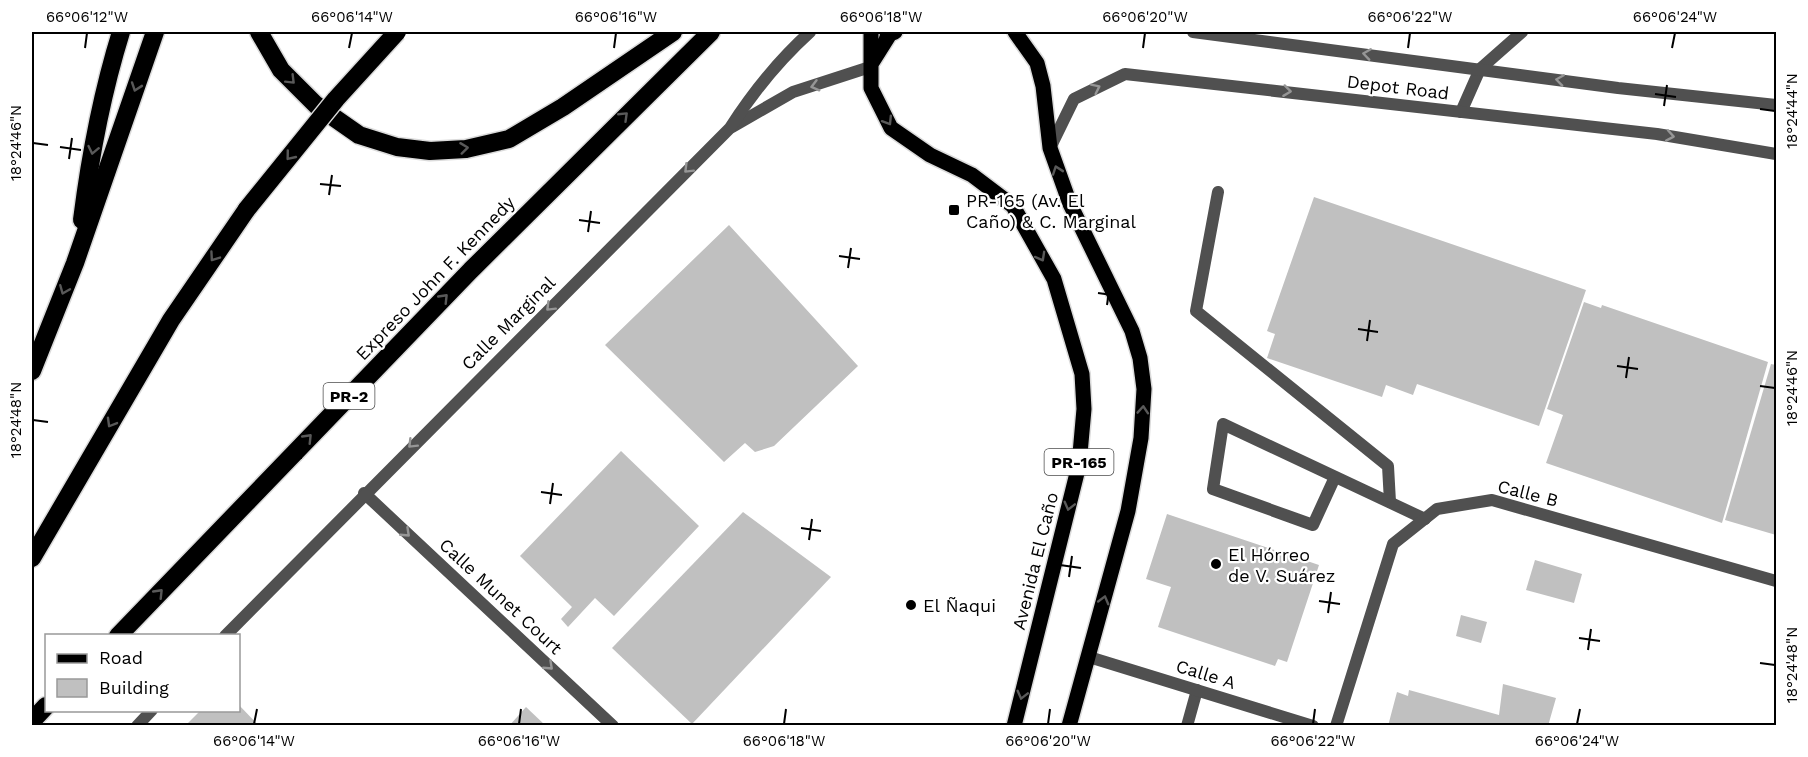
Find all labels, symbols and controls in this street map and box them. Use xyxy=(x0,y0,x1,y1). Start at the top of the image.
text: 66°06'12"W xyxy=(46,8,128,26)
text: 66°06'14"W xyxy=(311,8,393,26)
text: 66°06'16"W xyxy=(575,8,657,26)
text: 66°06'18"W xyxy=(840,8,922,26)
text: 66°06'20"W xyxy=(1102,8,1188,26)
text: 66°06'22"W xyxy=(1367,8,1453,26)
text: 66°06'24"W xyxy=(1633,8,1717,26)
one-way arrow xyxy=(1362,49,1371,61)
street label: Depot Road xyxy=(1346,70,1450,104)
one-way arrow xyxy=(285,73,295,84)
text: 18°24'44"N xyxy=(1783,73,1801,149)
one-way arrow xyxy=(1555,74,1565,87)
one-way arrow xyxy=(810,79,821,91)
one-way arrow xyxy=(131,81,144,92)
one-way arrow xyxy=(1090,83,1101,95)
one-way arrow xyxy=(1282,85,1291,97)
text: 18°24'46"N xyxy=(7,105,25,181)
one-way arrow xyxy=(616,113,627,124)
one-way arrow xyxy=(880,115,892,125)
one-way arrow xyxy=(1664,129,1674,142)
one-way arrow xyxy=(459,142,469,155)
one-way arrow xyxy=(87,144,100,154)
one-way arrow xyxy=(287,149,298,160)
one-way arrow xyxy=(685,161,696,172)
one-way arrow xyxy=(1052,165,1065,176)
place label: PR-165 (Av. El Caño) & C. Marginal xyxy=(966,190,1137,232)
street label: Expreso John F. Kennedy xyxy=(351,191,519,364)
marker: PR-165 (Av. El Caño) & C. Marginal xyxy=(947,203,961,217)
one-way arrow xyxy=(210,251,221,262)
one-way arrow xyxy=(1034,251,1045,261)
street label: Calle Marginal xyxy=(457,272,559,374)
one-way arrow xyxy=(59,284,71,295)
one-way arrow xyxy=(437,294,448,304)
one-way arrow xyxy=(547,299,558,310)
text: 18°24'46"N xyxy=(1783,350,1801,426)
text: 18°24'48"N xyxy=(7,382,25,458)
road number: PR-2 xyxy=(324,383,374,409)
one-way arrow xyxy=(1136,405,1149,414)
one-way arrow xyxy=(106,417,118,427)
one-way arrow xyxy=(301,434,312,445)
one-way arrow xyxy=(409,437,420,448)
road number: PR-165 xyxy=(1044,449,1114,475)
street label: Calle B xyxy=(1495,475,1561,511)
street label: Avenida El Caño xyxy=(1008,490,1062,632)
one-way arrow xyxy=(1064,501,1077,511)
one-way arrow xyxy=(400,526,410,537)
street label: Calle Munet Court xyxy=(435,534,567,659)
place label: El Hórreo de V. Suárez xyxy=(1228,544,1335,586)
marker: El Hórreo de V. Suárez xyxy=(1209,557,1223,571)
one-way arrow xyxy=(151,590,162,601)
place label: El Ñaqui xyxy=(923,595,996,616)
one-way arrow xyxy=(1097,596,1109,606)
marker: El Ñaqui xyxy=(904,598,918,612)
text: 18°24'48"N xyxy=(1783,627,1801,703)
legend xyxy=(45,634,240,712)
text: Road xyxy=(99,647,143,668)
street label: Calle A xyxy=(1174,655,1238,693)
one-way arrow xyxy=(542,659,553,670)
text: Building xyxy=(99,677,169,698)
one-way arrow xyxy=(1016,690,1029,700)
text: 66°06'14"W xyxy=(213,732,295,750)
text: 66°06'16"W xyxy=(478,732,560,750)
text: 66°06'18"W xyxy=(743,732,825,750)
text: 66°06'20"W xyxy=(1005,732,1091,750)
text: 66°06'22"W xyxy=(1270,732,1356,750)
text: 66°06'24"W xyxy=(1535,732,1619,750)

